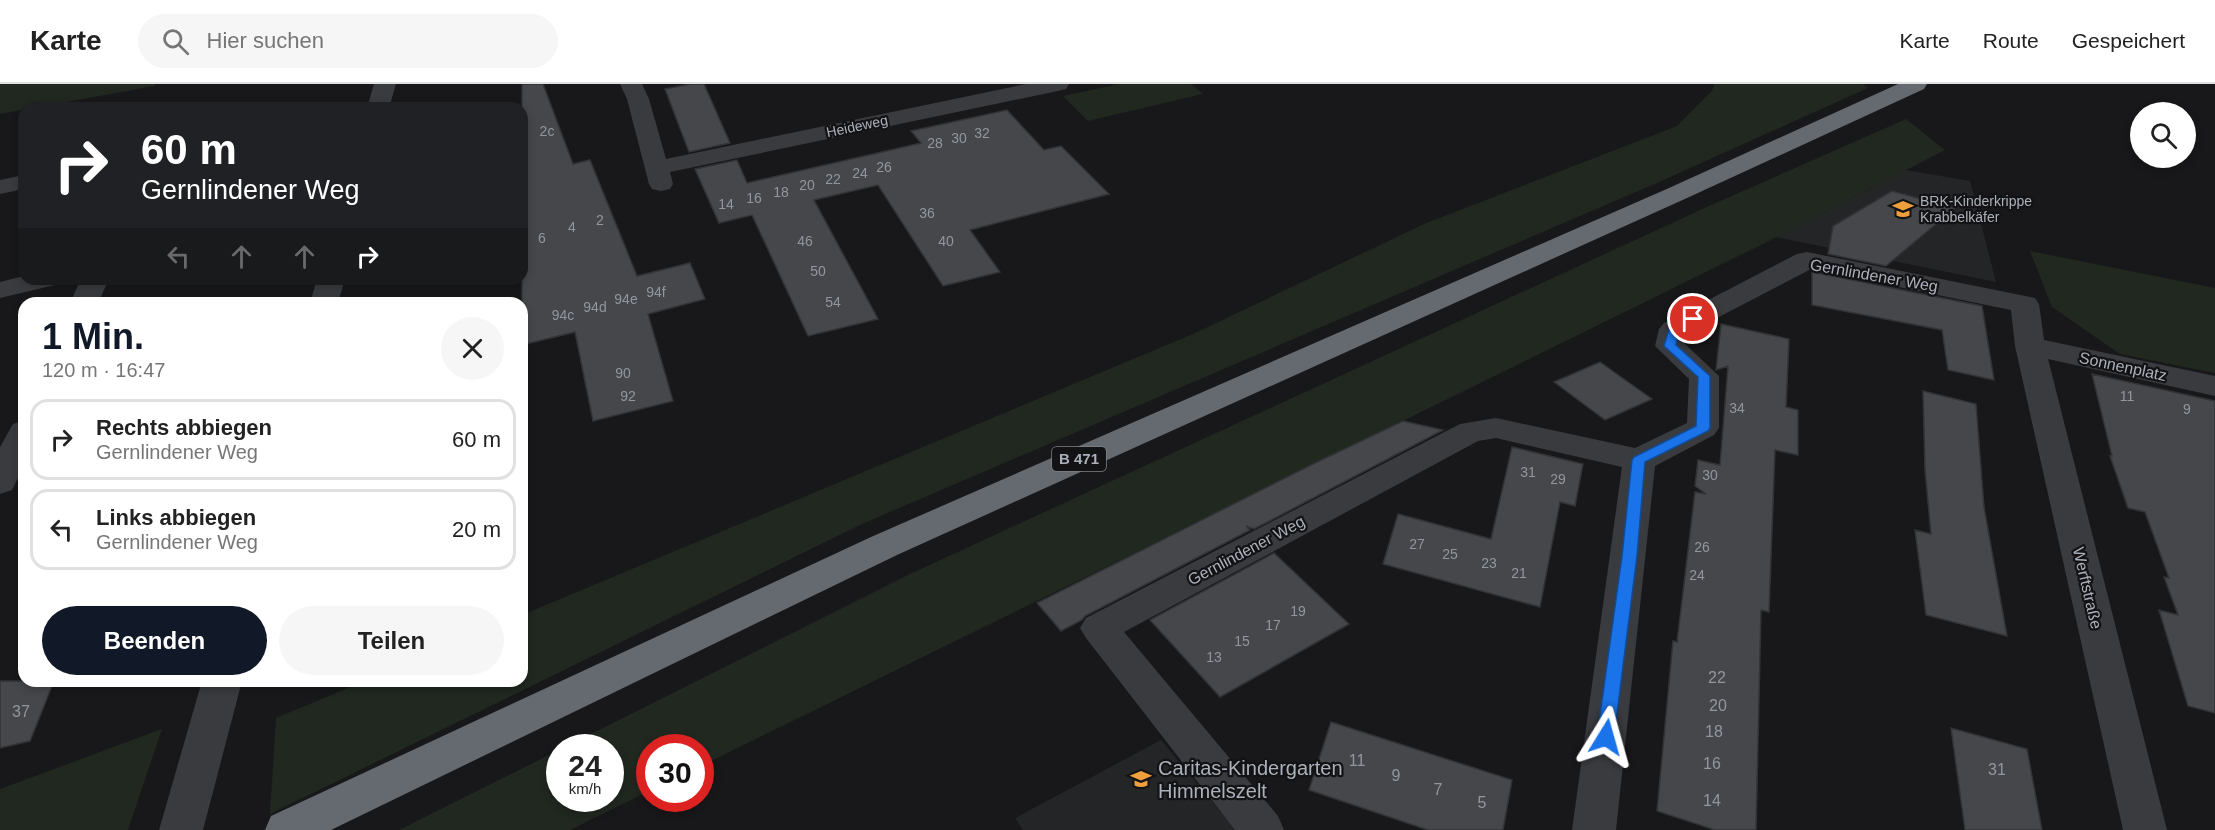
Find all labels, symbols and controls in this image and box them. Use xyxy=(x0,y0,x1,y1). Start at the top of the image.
search box xyxy=(138,14,558,68)
text: Karte xyxy=(30,25,102,56)
icon: search xyxy=(159,25,192,58)
text: Hier suchen xyxy=(207,28,324,53)
text: Karte xyxy=(1900,29,1950,52)
text: Route xyxy=(1983,29,2039,52)
text: Gespeichert xyxy=(2072,29,2185,52)
map controls xyxy=(2130,102,2196,168)
button: search xyxy=(2130,102,2196,168)
street label: Heideweg xyxy=(825,112,889,140)
house number: 2c xyxy=(540,123,554,139)
house number: 32 xyxy=(974,125,990,141)
icon: right xyxy=(42,126,120,204)
text: 60 m xyxy=(141,126,237,173)
house number: 30 xyxy=(951,130,967,146)
house number: 28 xyxy=(927,135,943,151)
house number: 26 xyxy=(876,159,892,175)
house number: 24 xyxy=(852,165,868,181)
house number: 22 xyxy=(825,171,841,187)
text: Gernlindener Weg xyxy=(141,175,360,205)
house number: 20 xyxy=(799,177,815,193)
house number: 18 xyxy=(773,184,789,200)
house number: 16 xyxy=(746,190,762,206)
place label: BRK-Kinderkrippe Krabbelkäfer xyxy=(1920,193,2032,225)
house number: 14 xyxy=(718,196,734,212)
school or university icon: BRK-Kinderkrippe Krabbelkäfer xyxy=(1891,197,1915,221)
house number: 36 xyxy=(919,205,935,221)
house number: 2 xyxy=(596,212,604,228)
house number: 4 xyxy=(568,219,576,235)
house number: 6 xyxy=(538,230,546,246)
house number: 46 xyxy=(797,233,813,249)
house number: 40 xyxy=(938,233,954,249)
icon: left xyxy=(162,240,195,273)
icon: ahead xyxy=(225,240,258,273)
icon: ahead xyxy=(288,240,321,273)
icon: right xyxy=(351,240,384,273)
street label: Gernlindener Weg xyxy=(1809,256,1939,295)
house number: 50 xyxy=(810,263,826,279)
house number: 94f xyxy=(646,284,666,300)
house number: 94e xyxy=(614,291,638,307)
pin xyxy=(1667,293,1718,344)
house number: 54 xyxy=(825,294,841,310)
house number: 94d xyxy=(583,299,607,315)
icon: arrive xyxy=(1676,302,1709,335)
house number: 94c xyxy=(552,307,574,323)
text: 1 Min. xyxy=(42,316,144,357)
button: close xyxy=(441,317,504,380)
street label: Sonnenplatz xyxy=(2078,349,2168,384)
text: 120 m · 16:47 xyxy=(42,359,165,381)
house number: 90 xyxy=(615,365,631,381)
house number: 92 xyxy=(620,388,636,404)
house number: 11 xyxy=(2120,388,2134,404)
house number: 34 xyxy=(1729,400,1745,416)
house number: 9 xyxy=(2183,401,2191,417)
text: Rechts abbiegen xyxy=(96,415,272,440)
icon: right xyxy=(45,423,78,456)
text: 60 m xyxy=(452,427,501,452)
text: Gernlindener Weg xyxy=(96,441,258,463)
road number: B 471 xyxy=(1052,447,1106,471)
house number: 31 xyxy=(1520,464,1536,480)
house number: 30 xyxy=(1702,467,1718,483)
house number: 29 xyxy=(1550,471,1566,487)
text: Links abbiegen xyxy=(96,505,256,530)
icon: left xyxy=(45,513,78,546)
street label: Gernlindener Weg xyxy=(1185,513,1307,588)
text: 20 m xyxy=(452,517,501,542)
text: Gernlindener Weg xyxy=(96,531,258,553)
house number: 27 xyxy=(1409,536,1425,552)
house number: 26 xyxy=(1694,539,1710,555)
house number: 25 xyxy=(1442,546,1458,562)
street label: Werftstraße xyxy=(2070,546,2105,631)
house number: 23 xyxy=(1481,555,1497,571)
house number: 21 xyxy=(1511,565,1527,581)
house number: 24 xyxy=(1689,567,1705,583)
house number: 19 xyxy=(1290,603,1306,619)
button: Beenden xyxy=(42,606,267,675)
button: Teilen xyxy=(279,606,504,675)
house number: 17 xyxy=(1265,617,1281,633)
house number: 15 xyxy=(1234,633,1250,649)
house number: 13 xyxy=(1206,649,1222,665)
house number: 22 xyxy=(1708,669,1726,686)
house number: 20 xyxy=(1709,697,1727,714)
house number: 37 xyxy=(12,703,30,720)
position arrow xyxy=(1574,705,1638,769)
house number: 18 xyxy=(1705,723,1723,740)
speed limit sign: 30 xyxy=(636,734,714,812)
text: 24 xyxy=(568,749,602,782)
house number: 11 xyxy=(1349,752,1365,769)
house number: 16 xyxy=(1703,755,1721,772)
place label: Caritas-Kindergarten Himmelszelt xyxy=(1158,757,1343,802)
house number: 31 xyxy=(1988,761,2006,778)
school or university icon: Caritas-Kindergarten Himmelszelt xyxy=(1129,767,1153,791)
house number: 9 xyxy=(1392,767,1401,784)
text: km/h xyxy=(569,780,601,797)
house number: 7 xyxy=(1434,781,1443,798)
house number: 14 xyxy=(1703,792,1721,809)
house number: 5 xyxy=(1478,794,1487,811)

